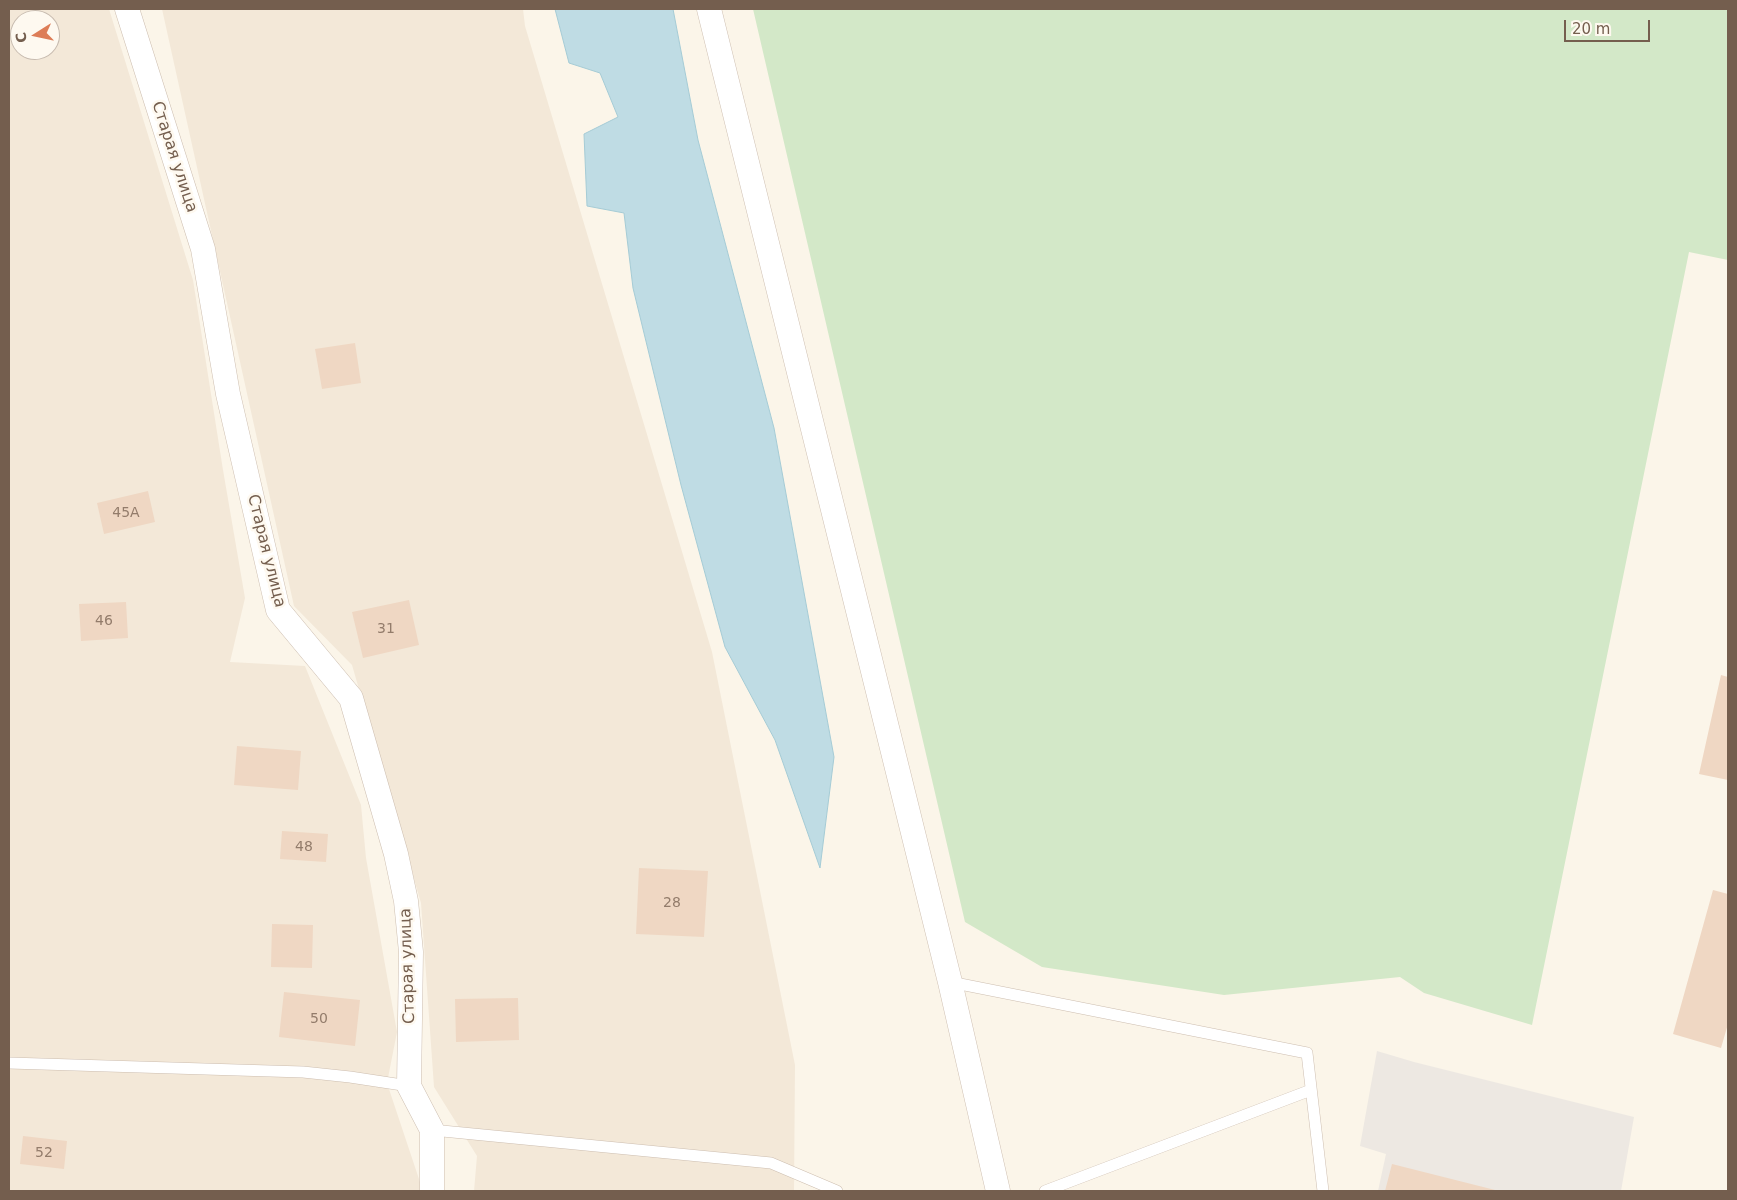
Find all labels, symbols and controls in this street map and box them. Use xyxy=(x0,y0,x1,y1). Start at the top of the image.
north arrow xyxy=(10,10,60,60)
scale bar xyxy=(1567,10,1653,42)
text: 20 m xyxy=(1572,20,1610,38)
text: С xyxy=(12,31,30,44)
street label: Старая улица xyxy=(147,99,201,215)
street label: Старая улица xyxy=(243,493,289,609)
house number: 45А xyxy=(112,505,140,521)
house number: 46 xyxy=(95,613,113,629)
house number: 31 xyxy=(377,621,395,637)
house number: 48 xyxy=(295,839,313,855)
house number: 28 xyxy=(663,895,681,911)
street label: Старая улица xyxy=(396,908,420,1024)
house number: 50 xyxy=(310,1011,328,1027)
house number: 52 xyxy=(35,1145,53,1161)

